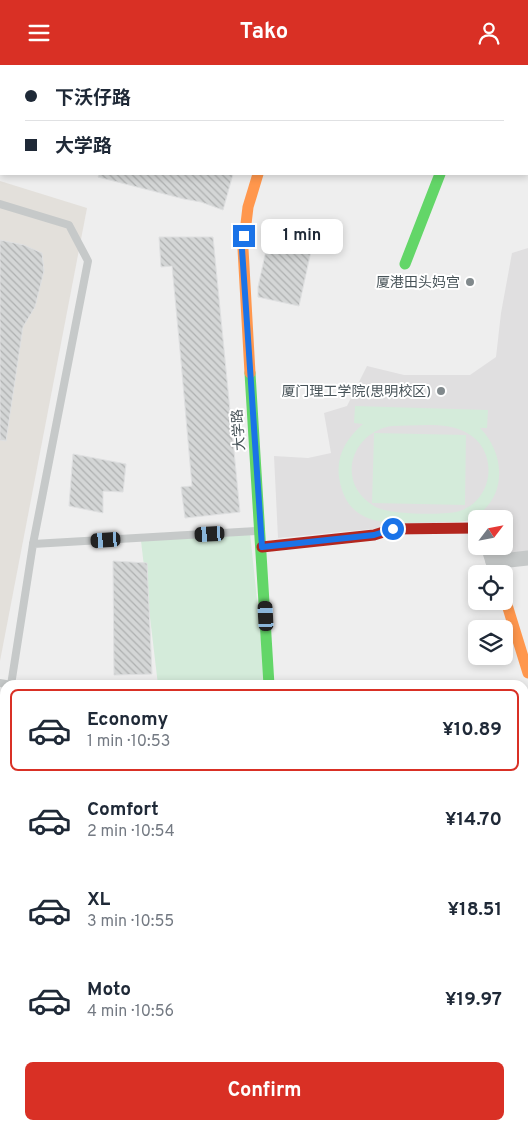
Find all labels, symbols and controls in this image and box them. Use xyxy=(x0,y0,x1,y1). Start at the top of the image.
icon: menu xyxy=(25,19,53,47)
text: Tako xyxy=(240,19,288,46)
icon: person xyxy=(475,19,503,47)
text: 下沃仔路 xyxy=(55,87,131,111)
text: 大学路 xyxy=(55,135,112,159)
callout: 1 min xyxy=(262,219,344,253)
route end xyxy=(233,225,255,247)
text: 1 min xyxy=(283,226,321,246)
place label: 厦港田头妈宫 xyxy=(376,274,460,292)
marker: 厦港田头妈宫 xyxy=(464,276,476,288)
place label: 厦门理工学院(思明校区) xyxy=(281,383,431,401)
marker: 厦门理工学院(思明校区) xyxy=(435,385,447,397)
street label: 大学路 xyxy=(230,408,249,451)
north arrow xyxy=(468,510,512,555)
map controls xyxy=(468,510,513,665)
route start xyxy=(382,518,404,540)
car xyxy=(194,526,225,542)
car xyxy=(90,531,121,549)
button: locate xyxy=(468,565,513,610)
car xyxy=(257,601,274,631)
button: layers xyxy=(468,620,513,665)
icon: car xyxy=(27,708,72,753)
text: Economy xyxy=(87,708,168,732)
text: ¥10.89 xyxy=(442,718,502,742)
text: 1 min · 10:53 xyxy=(87,732,170,752)
icon: car xyxy=(27,798,72,843)
text: Comfort xyxy=(87,798,159,822)
text: ¥14.70 xyxy=(445,808,502,832)
text: 2 min · 10:54 xyxy=(87,822,175,842)
icon: car xyxy=(27,888,72,933)
text: XL xyxy=(87,888,110,912)
text: ¥18.51 xyxy=(448,898,502,922)
text: 3 min · 10:55 xyxy=(87,912,174,932)
icon: car xyxy=(27,978,72,1023)
text: Moto xyxy=(87,978,131,1002)
text: ¥19.97 xyxy=(445,988,502,1012)
text: 4 min · 10:56 xyxy=(87,1002,174,1022)
button: Confirm xyxy=(25,1062,504,1120)

